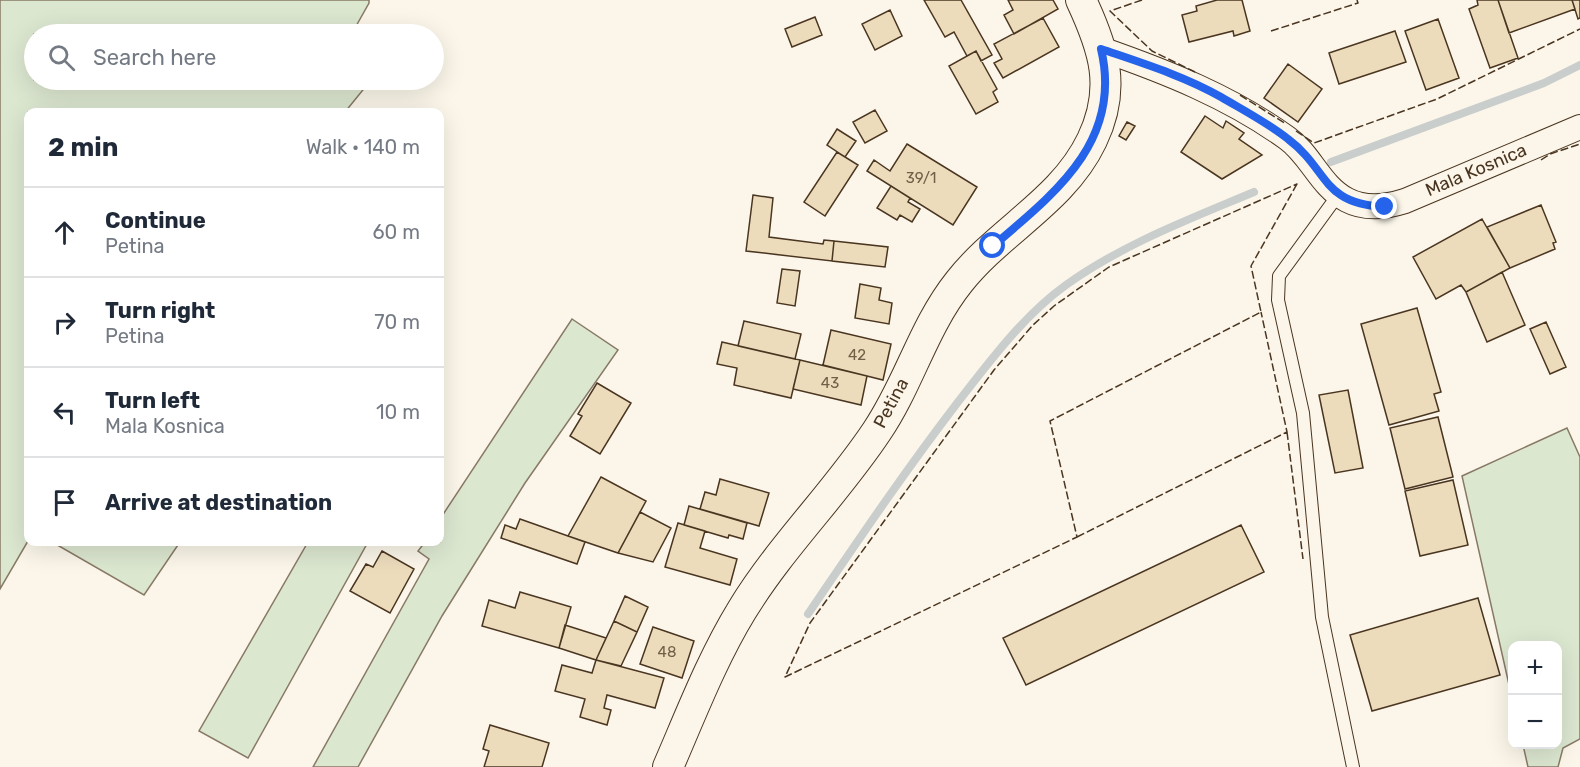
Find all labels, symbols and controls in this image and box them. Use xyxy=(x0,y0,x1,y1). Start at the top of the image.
search box xyxy=(24,24,444,90)
icon: search xyxy=(45,41,78,74)
text: Search here xyxy=(93,44,216,71)
text: 2 min xyxy=(48,132,118,163)
text: Walk · 140 m xyxy=(306,135,420,159)
street label: Mala Kosnica xyxy=(1422,139,1530,201)
house number: 39/1 xyxy=(906,169,936,187)
route end xyxy=(1371,193,1397,219)
text: Continue xyxy=(105,207,206,234)
icon: ahead xyxy=(48,216,81,249)
text: 60 m xyxy=(373,220,420,244)
route start xyxy=(979,232,1005,258)
text: Petina xyxy=(105,234,165,258)
text: Turn right xyxy=(105,297,215,324)
icon: right xyxy=(48,306,81,339)
text: 70 m xyxy=(374,310,420,334)
text: Petina xyxy=(105,324,165,348)
house number: 42 xyxy=(848,346,866,364)
house number: 43 xyxy=(821,374,839,392)
street label: Petina xyxy=(869,374,913,432)
text: Turn left xyxy=(105,387,200,414)
icon: left xyxy=(48,396,81,429)
text: 10 m xyxy=(376,400,420,424)
text: Mala Kosnica xyxy=(105,414,225,438)
icon: arrive xyxy=(48,486,81,519)
text: Arrive at destination xyxy=(105,489,332,516)
map controls xyxy=(1508,641,1562,749)
button: + xyxy=(1508,641,1562,695)
house number: 48 xyxy=(658,643,676,661)
button: − xyxy=(1508,695,1562,749)

